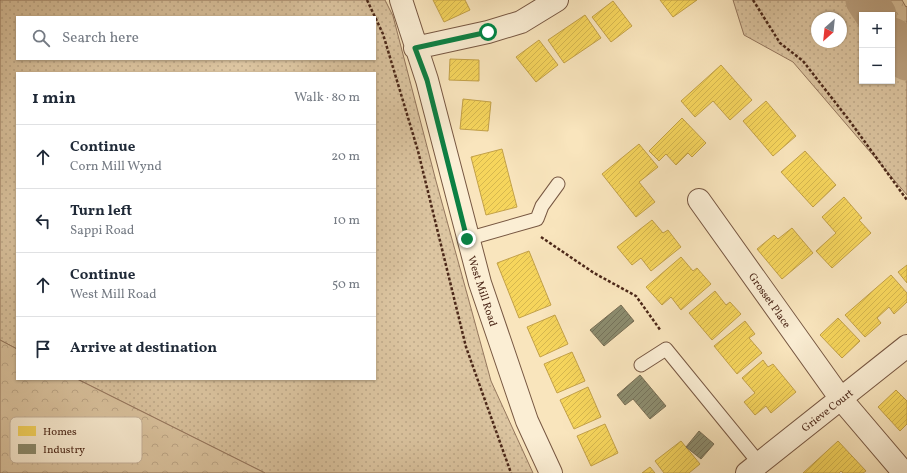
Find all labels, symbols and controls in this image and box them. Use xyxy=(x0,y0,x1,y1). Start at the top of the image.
north arrow xyxy=(811,12,847,48)
map controls xyxy=(859,12,895,84)
button: + xyxy=(859,12,895,48)
search box xyxy=(16,16,376,60)
route start xyxy=(479,23,497,41)
icon: search xyxy=(30,27,52,49)
text: Search here xyxy=(62,28,139,49)
button: − xyxy=(859,48,895,84)
text: 1 min xyxy=(32,87,76,110)
text: Walk · 80 m xyxy=(294,89,360,107)
text: Continue xyxy=(70,137,135,158)
icon: ahead xyxy=(32,146,54,168)
text: 20 m xyxy=(331,148,360,166)
text: Corn Mill Wynd xyxy=(70,158,162,176)
text: Turn left xyxy=(70,201,132,222)
icon: left xyxy=(32,210,54,232)
text: 10 m xyxy=(333,212,360,230)
text: Sappi Road xyxy=(70,222,134,240)
route end xyxy=(458,230,476,248)
street label: West Mill Road xyxy=(463,254,500,329)
text: Continue xyxy=(70,265,135,286)
street label: Grosset Place xyxy=(744,270,793,332)
icon: ahead xyxy=(32,274,54,296)
text: 50 m xyxy=(332,276,360,294)
text: West Mill Road xyxy=(70,286,157,304)
icon: arrive xyxy=(32,338,54,360)
text: Arrive at destination xyxy=(70,338,217,359)
street label: Grieve Court xyxy=(799,386,857,436)
legend xyxy=(10,417,142,463)
text: Homes xyxy=(43,425,77,440)
text: Industry xyxy=(43,443,85,458)

